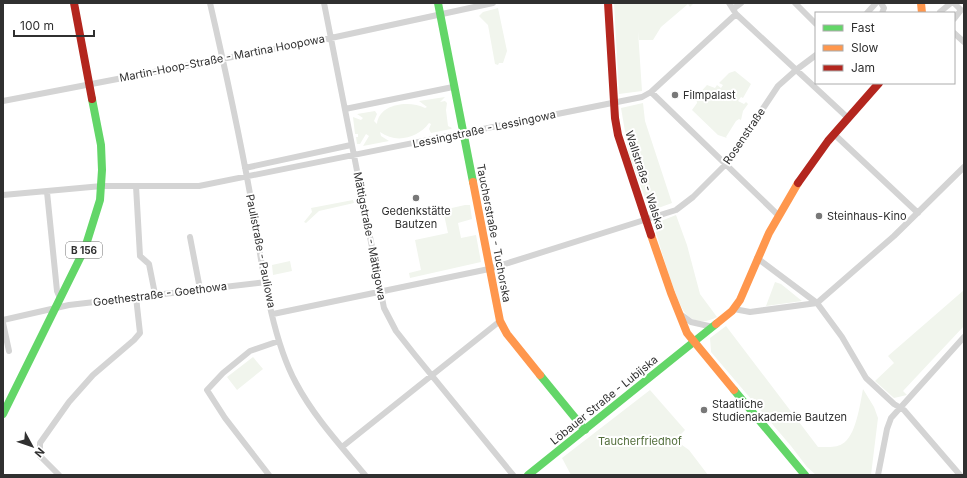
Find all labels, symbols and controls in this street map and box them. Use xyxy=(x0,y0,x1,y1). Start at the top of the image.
scale bar xyxy=(14,12,94,38)
legend xyxy=(815,12,955,84)
text: 100 m xyxy=(20,18,54,33)
text: Fast xyxy=(851,20,875,35)
street label: Martin-Hoop-Straße - Martina Hoopowa xyxy=(118,31,326,85)
text: Slow xyxy=(851,40,879,55)
text: Jam xyxy=(851,60,875,75)
place label: Filmpalast xyxy=(683,88,736,102)
marker: Filmpalast xyxy=(670,90,680,100)
street label: Rosenstraße xyxy=(720,105,768,167)
street label: Lessingstraße - Lessingowa xyxy=(411,107,557,151)
street label: Wallstraße - Walska xyxy=(622,129,668,231)
street label: Taucherstraße - Tuchorska xyxy=(474,163,514,303)
street label: Mättigstraße - Mättigowa xyxy=(351,171,389,301)
street label: Paulistraße - Pauliowa xyxy=(243,193,279,309)
marker: Gedenkstätte Bautzen xyxy=(411,193,421,203)
place label: Gedenkstätte Bautzen xyxy=(381,204,451,231)
place label: Steinhaus-Kino xyxy=(827,209,907,223)
marker: Steinhaus-Kino xyxy=(814,211,824,221)
road number: B 156 xyxy=(66,242,102,258)
street label: Goethestraße - Goethowa xyxy=(92,279,228,309)
street label: Löbauer Straße - Lubijska xyxy=(547,352,661,448)
place label: Staatliche Studienakademie Bautzen xyxy=(712,397,847,424)
marker: Staatliche Studienakademie Bautzen xyxy=(699,405,709,415)
north arrow xyxy=(12,426,52,466)
park label: Taucherfriedhof xyxy=(598,434,682,448)
text: N xyxy=(32,445,48,460)

